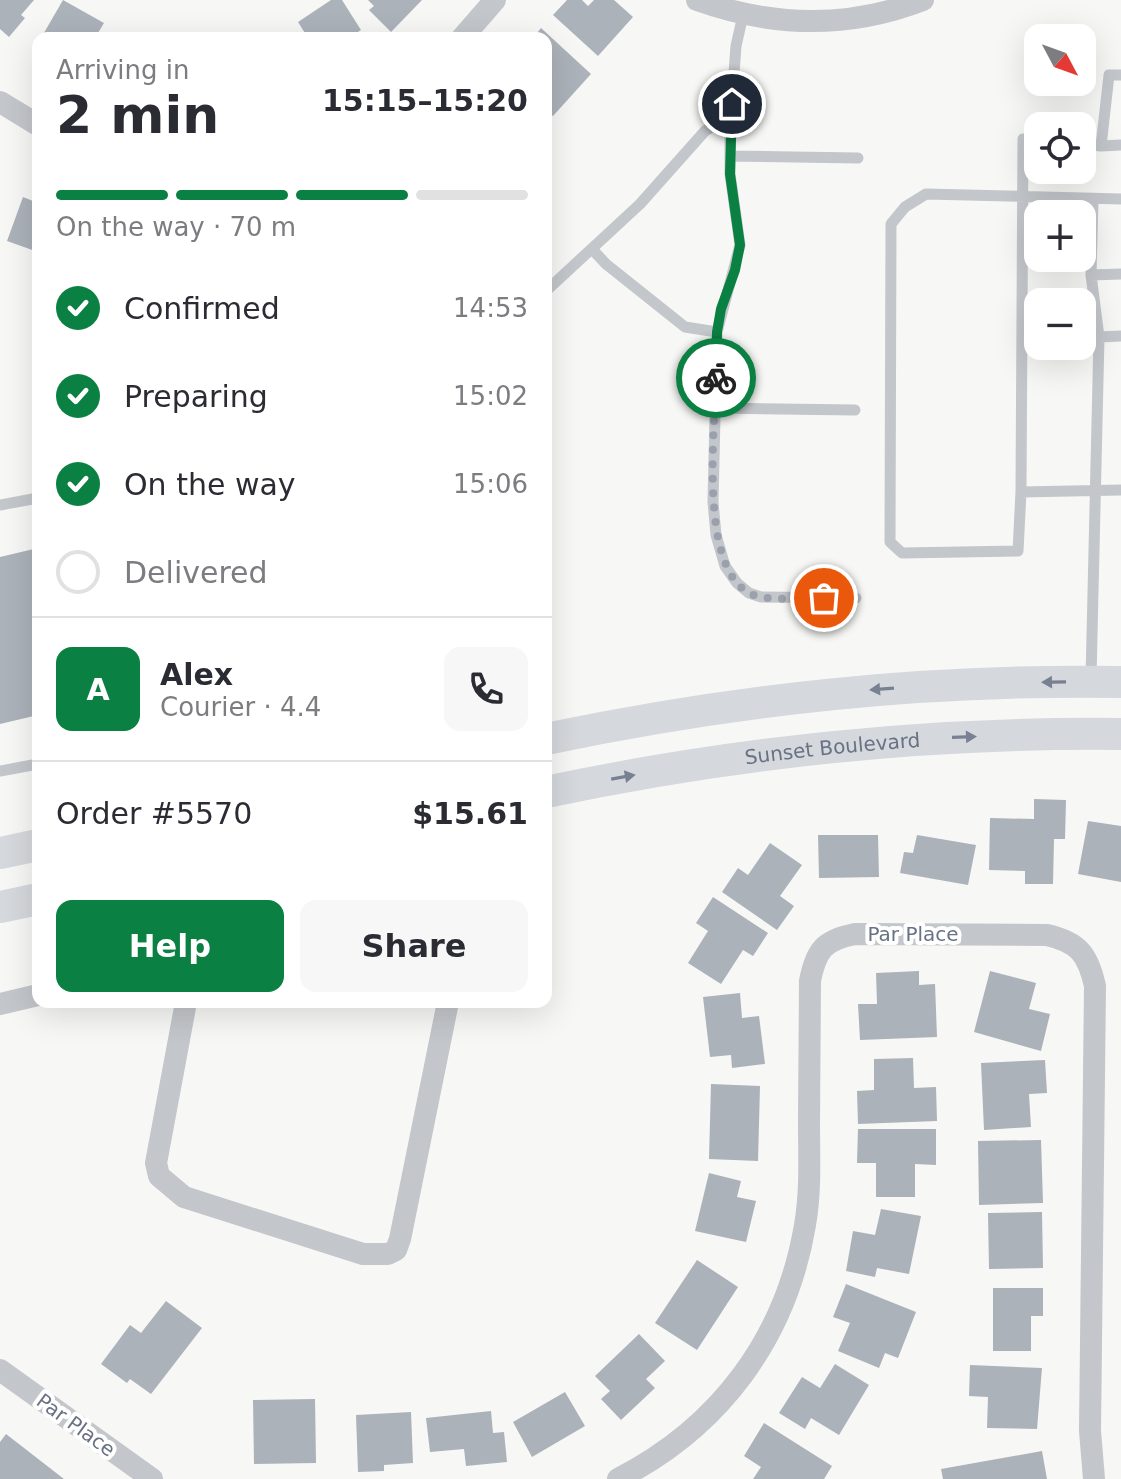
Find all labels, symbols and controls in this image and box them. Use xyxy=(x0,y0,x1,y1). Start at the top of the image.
north arrow xyxy=(1024,24,1096,96)
map controls xyxy=(1024,24,1096,360)
text: Arriving in xyxy=(56,55,190,85)
pin xyxy=(698,70,766,138)
icon: home xyxy=(710,82,754,126)
text: 15:15–15:20 xyxy=(322,83,528,118)
text: 2 min xyxy=(56,85,219,145)
button: locate xyxy=(1024,112,1096,184)
button: + xyxy=(1024,200,1096,272)
text: On the way · 70 m xyxy=(56,212,296,242)
icon: check xyxy=(56,286,100,330)
button: − xyxy=(1024,288,1096,360)
text: Confirmed xyxy=(124,291,280,326)
text: 14:53 xyxy=(453,293,528,323)
courier xyxy=(676,338,756,418)
icon: bike xyxy=(694,356,738,400)
icon: check xyxy=(56,374,100,418)
text: Preparing xyxy=(124,379,268,414)
text: 15:02 xyxy=(453,381,528,411)
icon: check xyxy=(56,462,100,506)
text: On the way xyxy=(124,467,296,502)
text: 15:06 xyxy=(453,469,528,499)
text: Delivered xyxy=(124,555,268,590)
pin xyxy=(790,564,858,632)
icon: bag xyxy=(802,576,846,620)
button: phone xyxy=(444,647,528,731)
text: Alex xyxy=(160,657,233,692)
text: A xyxy=(86,672,110,707)
one-way arrow xyxy=(1041,676,1066,689)
one-way arrow xyxy=(869,683,894,696)
text: Courier · 4.4 xyxy=(160,692,321,722)
street label: Sunset Boulevard xyxy=(743,728,921,769)
one-way arrow xyxy=(952,730,977,743)
one-way arrow xyxy=(610,770,635,783)
text: Order #5570 xyxy=(56,796,252,831)
text: $15.61 xyxy=(412,796,528,831)
button: Help xyxy=(56,900,284,992)
button: Share xyxy=(300,900,528,992)
street label: Par Place xyxy=(867,922,959,946)
street label: Par Place xyxy=(32,1388,120,1462)

